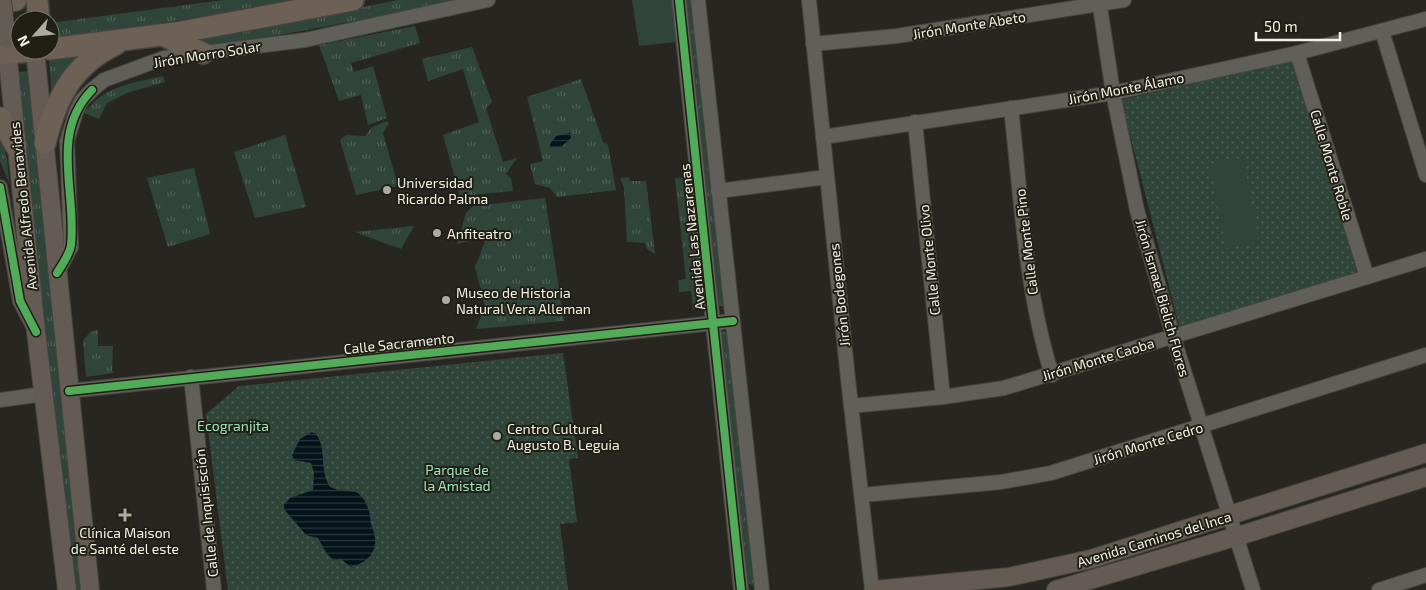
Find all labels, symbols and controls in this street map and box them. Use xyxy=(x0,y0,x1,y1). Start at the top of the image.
street label: Jirón Monte Abeto xyxy=(911,8,1027,42)
north arrow xyxy=(10,10,60,60)
scale bar xyxy=(1256,10,1340,42)
text: 50 m xyxy=(1264,17,1298,35)
text: N xyxy=(13,33,33,49)
street label: Jirón Morro Solar xyxy=(152,37,262,71)
street label: Jirón Monte Álamo xyxy=(1067,68,1185,108)
street label: Calle Monte Roble xyxy=(1307,107,1357,223)
street label: Avenida Alfredo Benavides xyxy=(6,121,40,291)
street label: Avenida Las Nazarenas xyxy=(676,163,708,311)
place label: Universidad Ricardo Palma xyxy=(397,174,488,207)
marker: Universidad Ricardo Palma xyxy=(381,184,393,196)
street label: Calle Monte Pino xyxy=(1011,188,1041,296)
street label: Calle Monte Olivo xyxy=(915,204,943,316)
street label: Jirón Ismael Bielich Flores xyxy=(1132,217,1194,379)
place label: Anfiteatro xyxy=(447,225,512,242)
marker: Anfiteatro xyxy=(431,227,443,239)
street label: Jirón Bodegones xyxy=(825,243,853,347)
place label: Museo de Historia Natural Vera Alleman xyxy=(456,284,591,317)
marker: Museo de Historia Natural Vera Alleman xyxy=(440,294,452,306)
street label: Calle Sacramento xyxy=(343,329,455,357)
street label: Jirón Monte Caoba xyxy=(1040,334,1156,384)
park label: Ecogranjita xyxy=(197,417,269,434)
street label: Jirón Monte Cedro xyxy=(1091,418,1205,468)
place label: Centro Cultural Augusto B. Leguia xyxy=(507,420,620,453)
marker: Centro Cultural Augusto B. Leguia xyxy=(491,430,503,442)
street label: Calle de Inquisisción xyxy=(191,448,221,578)
park label: Parque de la Amistad xyxy=(423,461,491,494)
street label: Avenida Caminos del Inca xyxy=(1075,507,1233,571)
marker: Clínica Maison de Santé del este xyxy=(118,508,132,522)
place label: Clínica Maison de Santé del este xyxy=(71,524,179,557)

